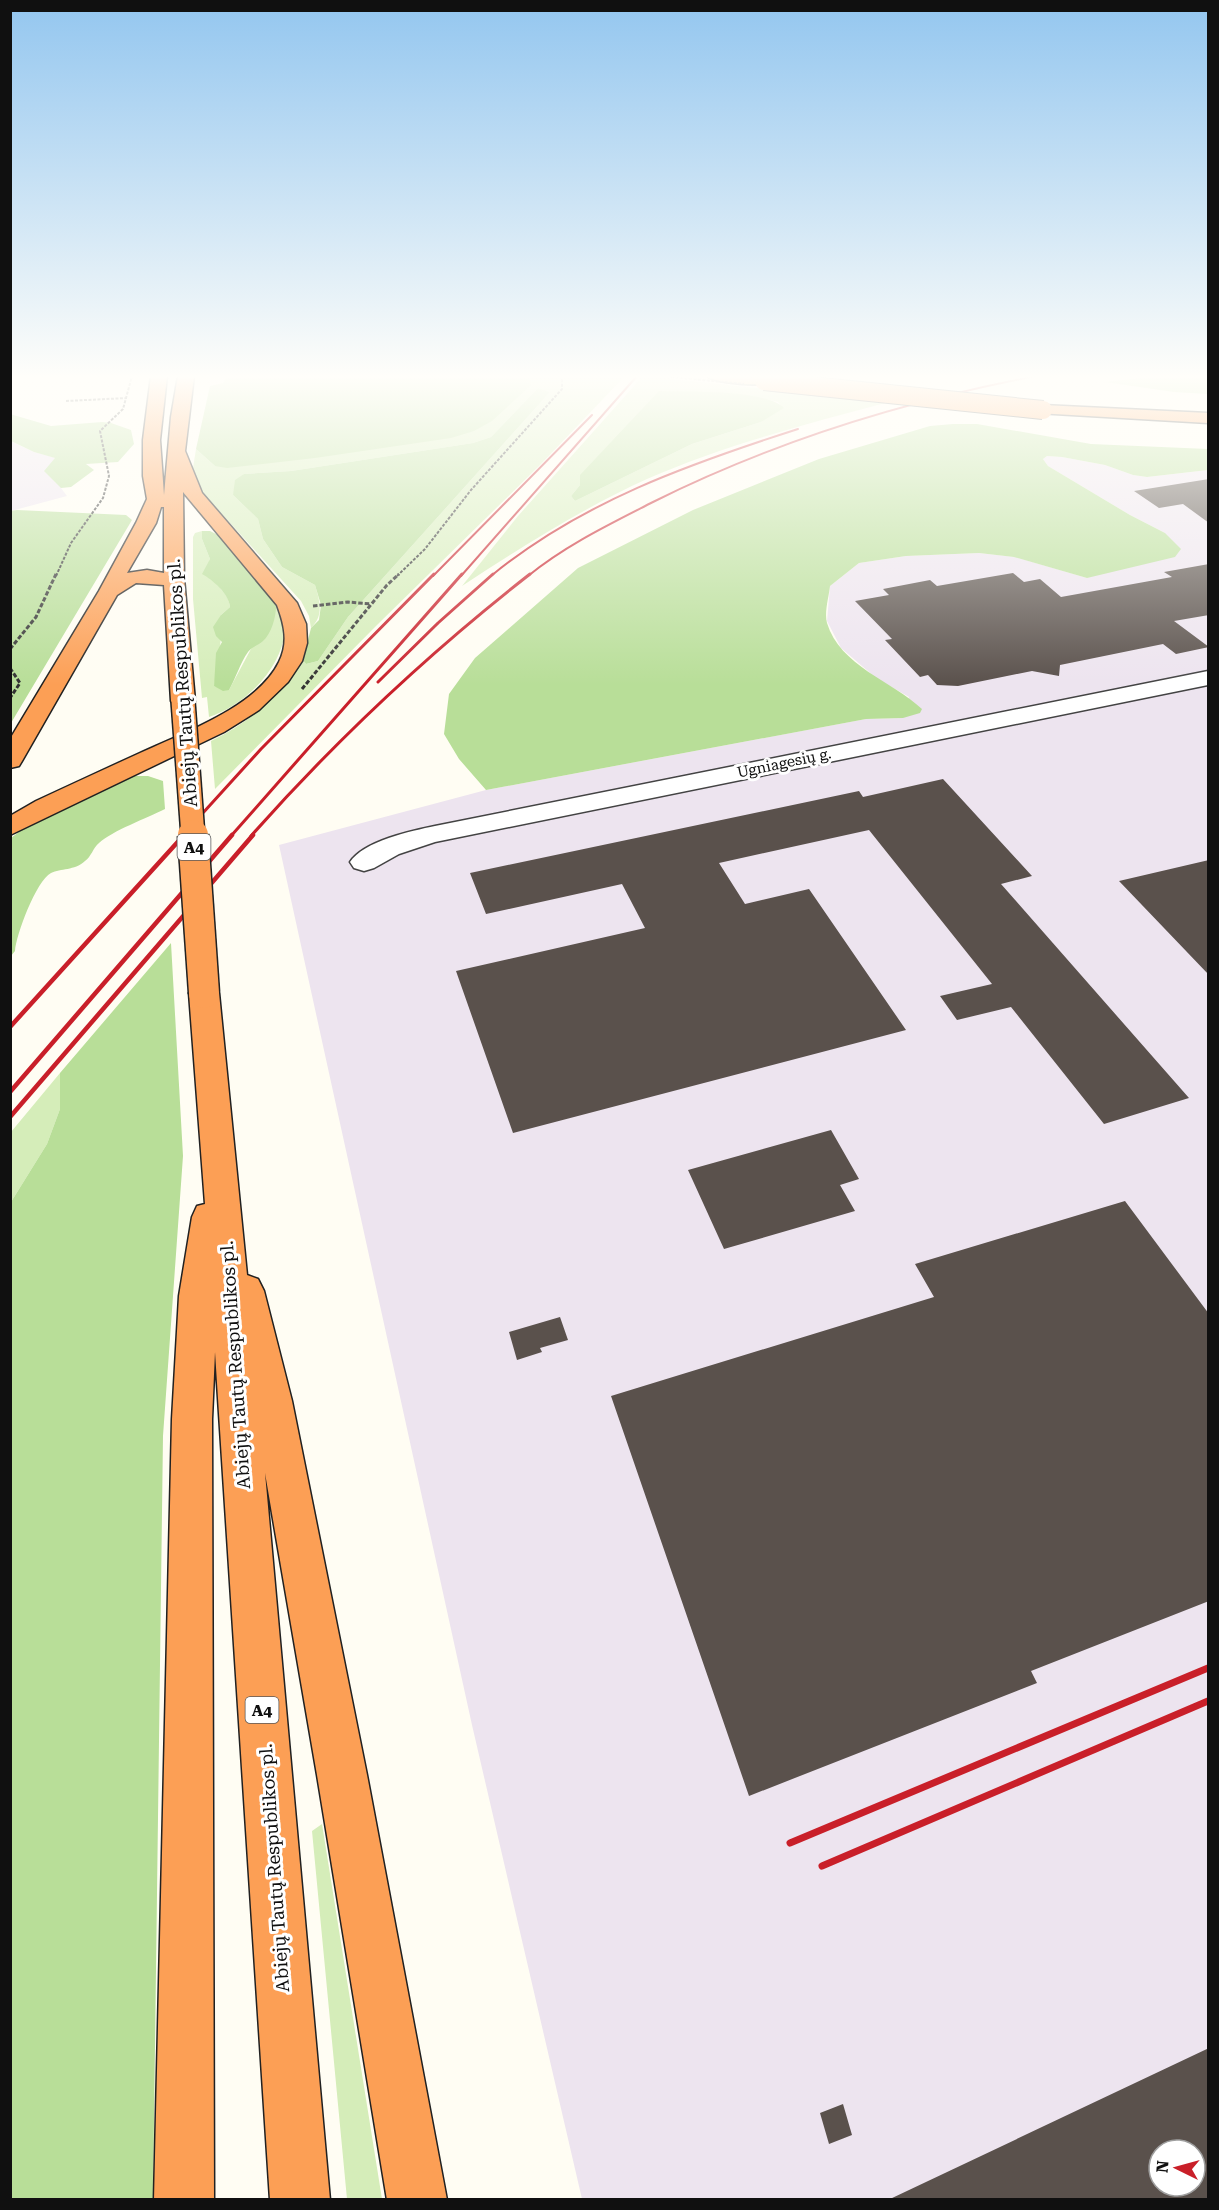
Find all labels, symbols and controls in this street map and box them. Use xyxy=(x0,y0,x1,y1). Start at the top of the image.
street label: Abiejų Tautų Respublikos pl. xyxy=(163,558,201,808)
street label: Ugniagesių g. xyxy=(735,744,833,782)
road number: A4 xyxy=(178,834,210,860)
street label: Abiejų Tautų Respublikos pl. xyxy=(216,1240,254,1490)
road number: A4 xyxy=(246,1697,278,1723)
street label: Abiejų Tautų Respublikos pl. xyxy=(255,1743,293,1993)
north arrow xyxy=(1147,2138,1207,2198)
text: N xyxy=(1153,2160,1173,2174)

